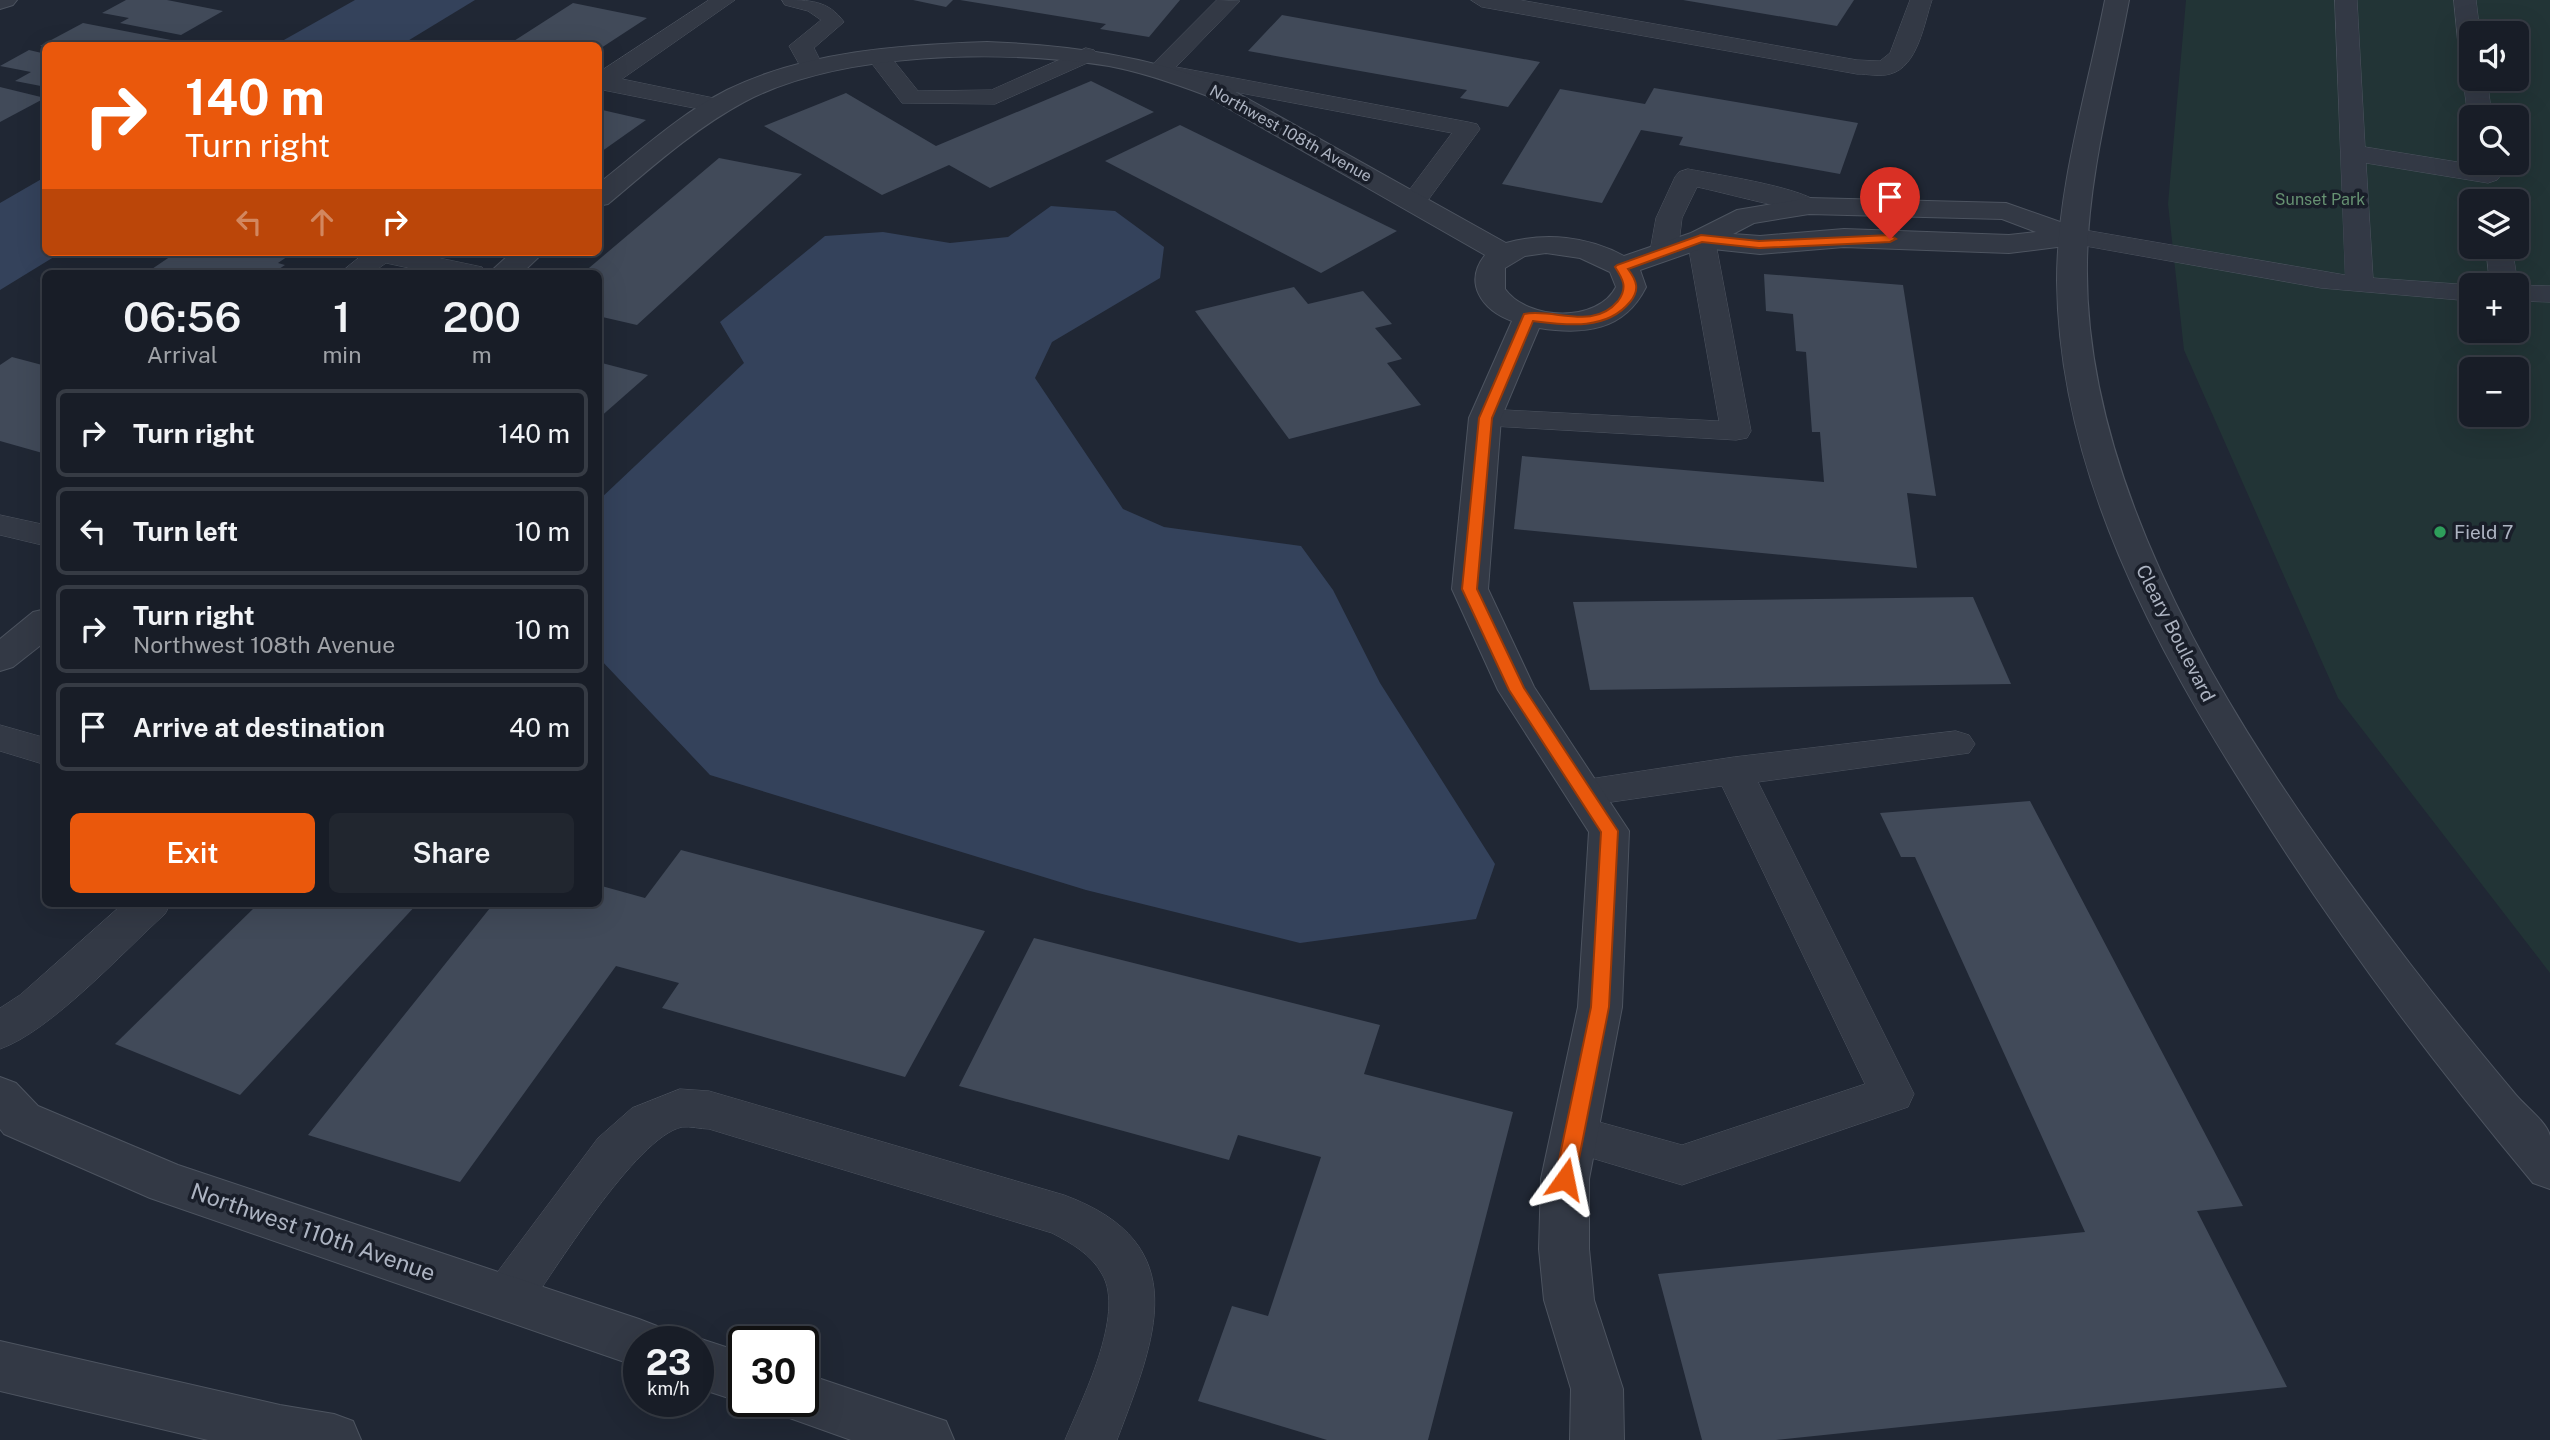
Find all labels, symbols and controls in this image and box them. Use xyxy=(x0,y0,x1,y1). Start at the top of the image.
map controls xyxy=(2459,21,2529,427)
button: sound xyxy=(2459,21,2529,91)
text: 140 m xyxy=(185,68,325,126)
icon: right xyxy=(70,70,161,161)
street label: Northwest 108th Avenue xyxy=(1206,81,1375,186)
button: search xyxy=(2459,105,2529,175)
text: Turn right xyxy=(185,127,330,164)
pin xyxy=(1860,167,1920,239)
icon: arrive xyxy=(1871,178,1909,216)
button: layers xyxy=(2459,189,2529,259)
park label: Sunset Park xyxy=(2275,190,2365,209)
icon: left xyxy=(230,203,268,241)
icon: ahead xyxy=(303,203,341,241)
icon: right xyxy=(376,203,414,241)
button: + xyxy=(2459,273,2529,343)
text: 06:56 xyxy=(123,292,241,341)
text: 1 xyxy=(333,292,351,341)
text: 200 xyxy=(442,292,521,341)
text: Arrival xyxy=(147,341,218,368)
text: min xyxy=(322,341,361,368)
text: m xyxy=(472,341,492,368)
button: − xyxy=(2459,357,2529,427)
icon: right xyxy=(74,414,112,452)
text: Turn right xyxy=(133,418,255,449)
text: 140 m xyxy=(498,418,570,449)
icon: left xyxy=(74,512,112,550)
text: Turn left xyxy=(133,516,238,547)
text: 10 m xyxy=(515,516,570,547)
place label: Field 7 xyxy=(2454,521,2513,543)
marker: Field 7 xyxy=(2432,524,2448,540)
street label: Cleary Boulevard xyxy=(2132,561,2220,705)
text: Turn right xyxy=(133,600,255,631)
icon: right xyxy=(74,610,112,648)
text: 10 m xyxy=(515,614,570,645)
text: Northwest 108th Avenue xyxy=(133,631,395,658)
icon: arrive xyxy=(74,708,112,746)
text: Arrive at destination xyxy=(133,712,385,743)
text: 40 m xyxy=(509,712,570,743)
button: Exit xyxy=(70,813,315,893)
button: Share xyxy=(329,813,574,893)
position arrow xyxy=(1528,1142,1602,1216)
street label: Northwest 110th Avenue xyxy=(187,1177,439,1286)
speed limit sign: 30 xyxy=(728,1326,819,1417)
text: 23 xyxy=(646,1342,691,1383)
text: km/h xyxy=(647,1378,690,1399)

